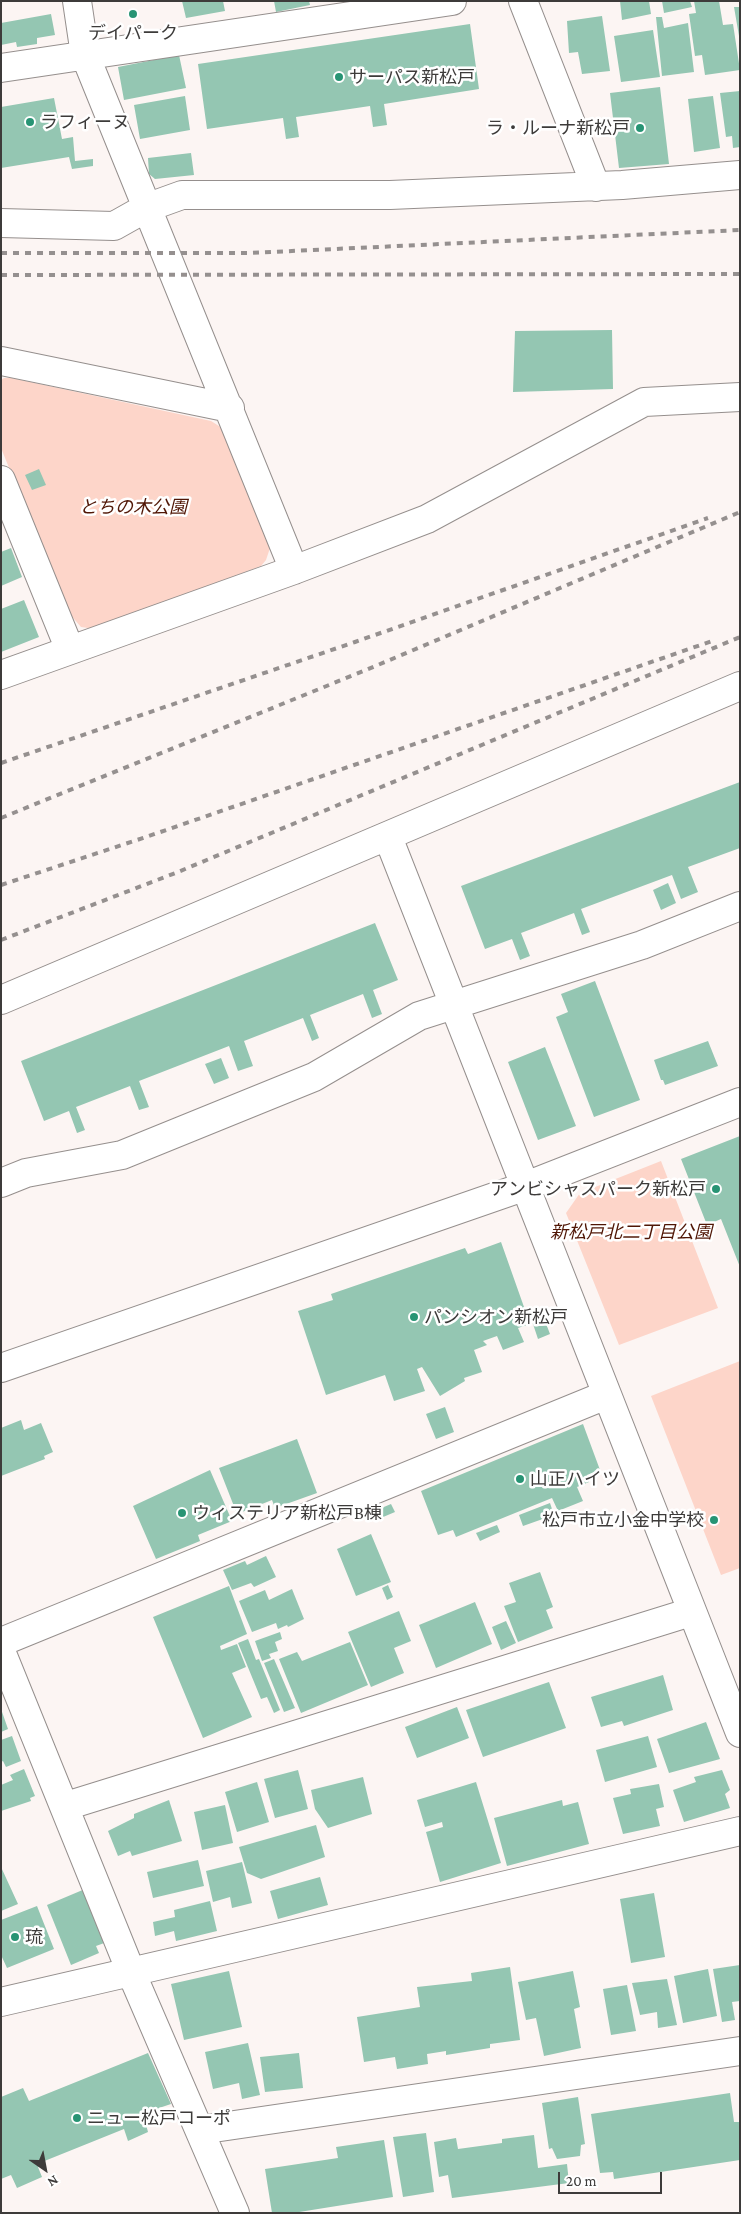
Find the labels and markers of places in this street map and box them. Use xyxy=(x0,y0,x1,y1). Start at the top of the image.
marker: デイパーク xyxy=(127,8,139,20)
place label: デイパーク xyxy=(88,22,178,44)
place label: サーパス新松戸 xyxy=(349,66,475,88)
marker: サーパス新松戸 xyxy=(333,71,345,83)
place label: ラフィーヌ xyxy=(40,111,130,133)
marker: ラフィーヌ xyxy=(24,116,36,128)
place label: ラ・ルーナ新松戸 xyxy=(486,117,630,139)
marker: ラ・ルーナ新松戸 xyxy=(634,122,646,134)
place label: アンビシャスパーク新松戸 xyxy=(490,1178,706,1200)
marker: アンビシャスパーク新松戸 xyxy=(710,1183,722,1195)
place label: パンシオン新松戸 xyxy=(424,1306,568,1328)
marker: パンシオン新松戸 xyxy=(408,1311,420,1323)
place label: 山正ハイツ xyxy=(530,1468,620,1490)
marker: 山正ハイツ xyxy=(514,1473,526,1485)
place label: ウィステリア新松戸B棟 xyxy=(192,1502,382,1524)
marker: ウィステリア新松戸B棟 xyxy=(176,1507,188,1519)
place label: 松戸市立小金中学校 xyxy=(542,1509,704,1531)
marker: 松戸市立小金中学校 xyxy=(708,1514,720,1526)
place label: 琉 xyxy=(25,1926,43,1948)
marker: 琉 xyxy=(9,1931,21,1943)
place label: ニュー松戸コーポ xyxy=(87,2107,231,2129)
marker: ニュー松戸コーポ xyxy=(71,2112,83,2124)

